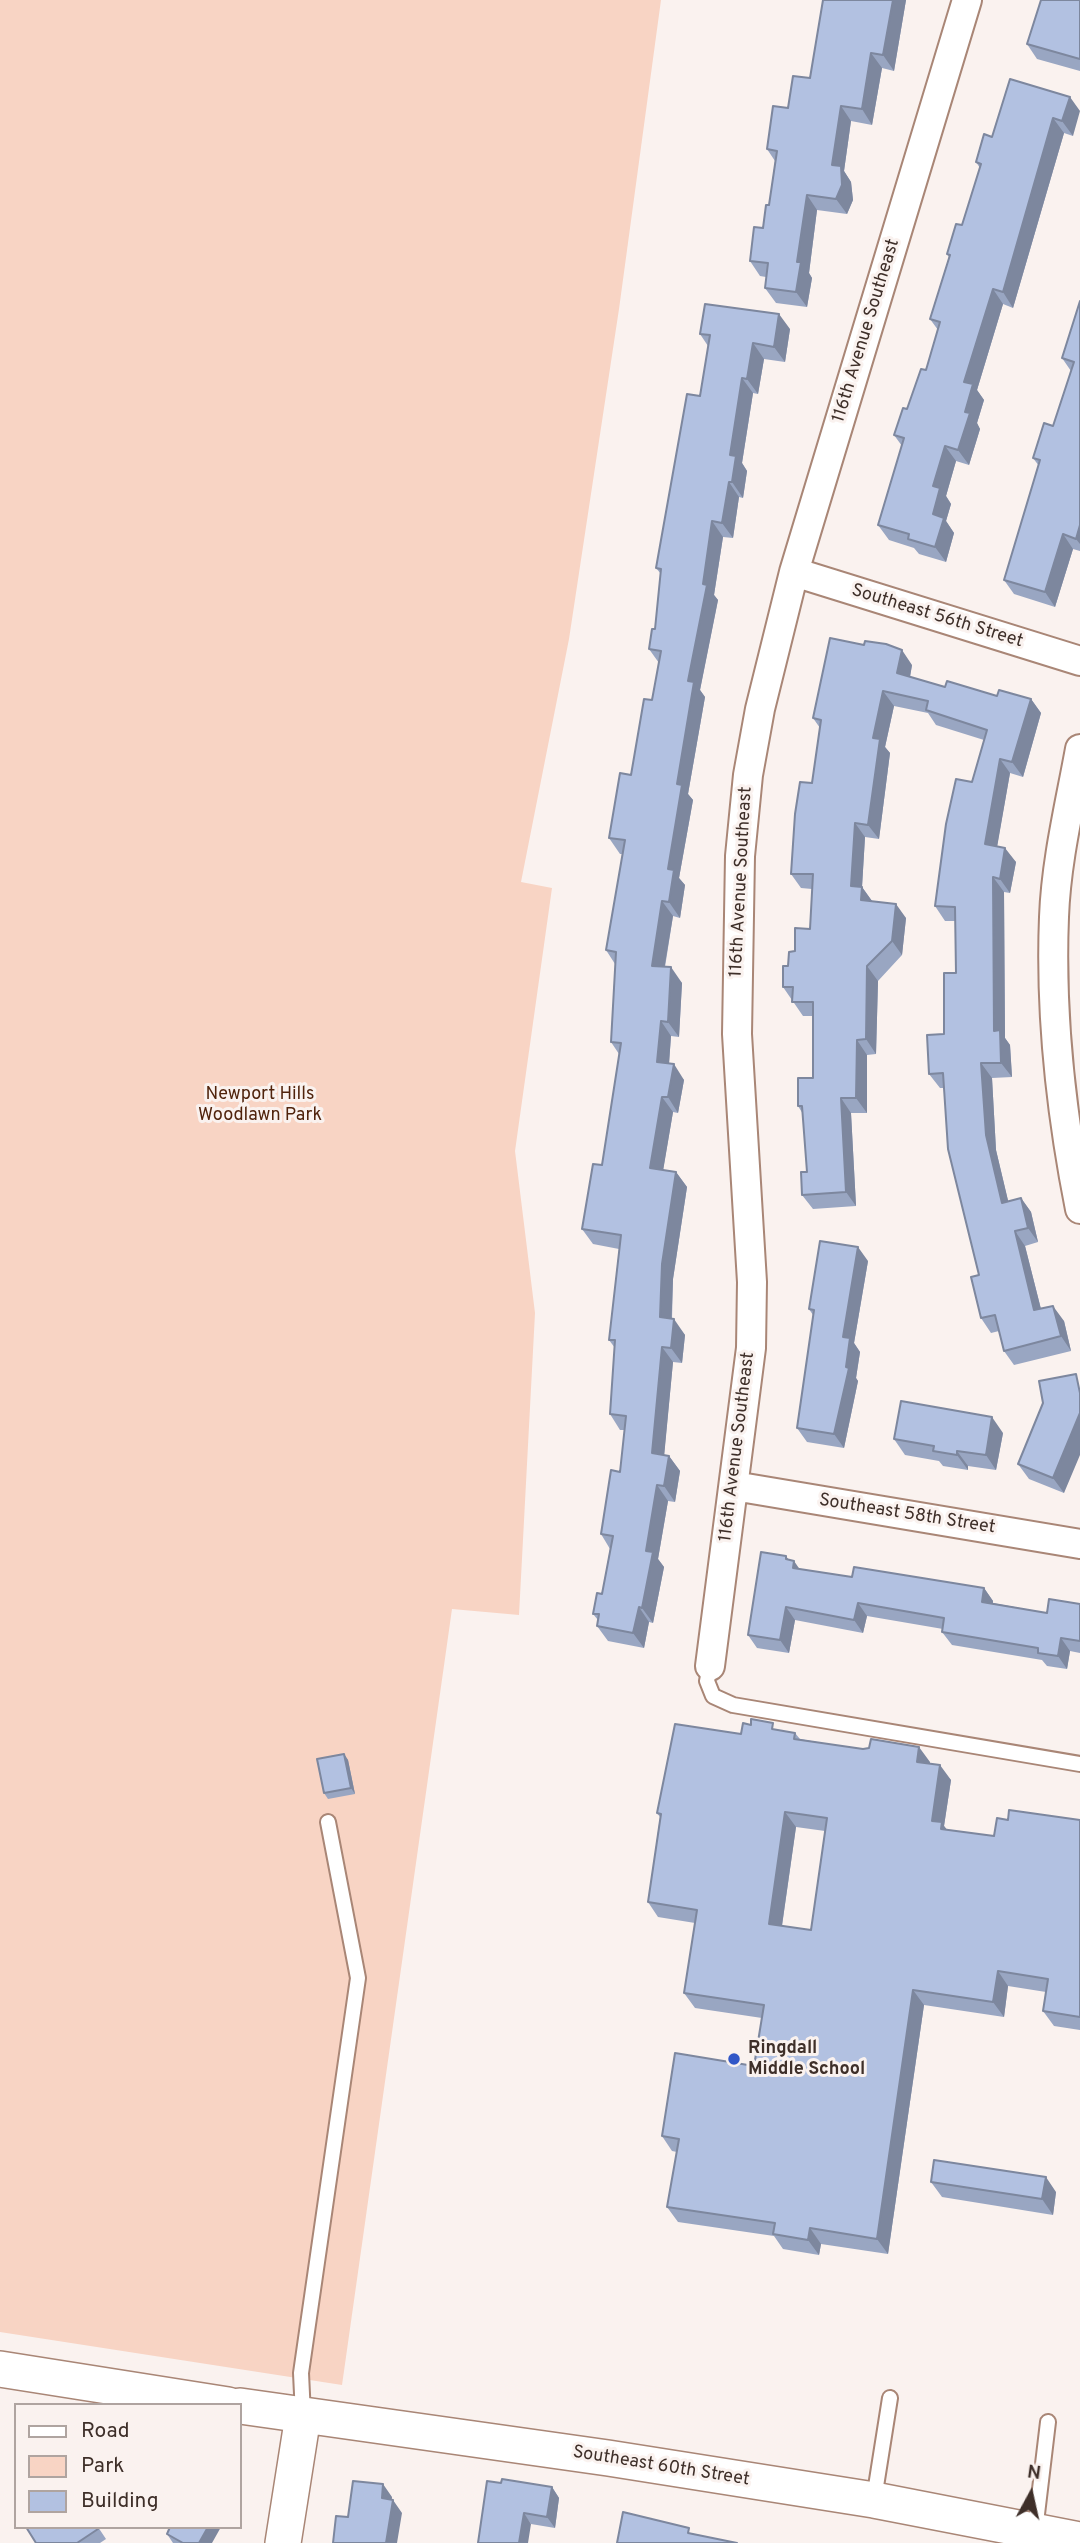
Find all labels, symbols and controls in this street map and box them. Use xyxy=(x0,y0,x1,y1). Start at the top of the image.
street label: 116th Avenue Southeast xyxy=(829,237,905,425)
street label: Southeast 56th Street xyxy=(849,581,1025,653)
street label: 116th Avenue Southeast xyxy=(726,786,758,978)
park label: Newport Hills Woodlawn Park xyxy=(198,1084,322,1126)
street label: 116th Avenue Southeast xyxy=(716,1351,760,1543)
street label: Southeast 58th Street xyxy=(817,1490,997,1540)
place label: Ringdall Middle School xyxy=(748,2038,865,2080)
marker: Ringdall Middle School xyxy=(726,2051,742,2067)
legend xyxy=(14,2403,242,2529)
text: Road xyxy=(81,2418,130,2445)
street label: Southeast 60th Street xyxy=(571,2442,751,2492)
text: Park xyxy=(81,2453,124,2480)
north arrow xyxy=(996,2459,1066,2529)
text: N xyxy=(1025,2460,1042,2486)
text: Building xyxy=(81,2488,159,2515)

